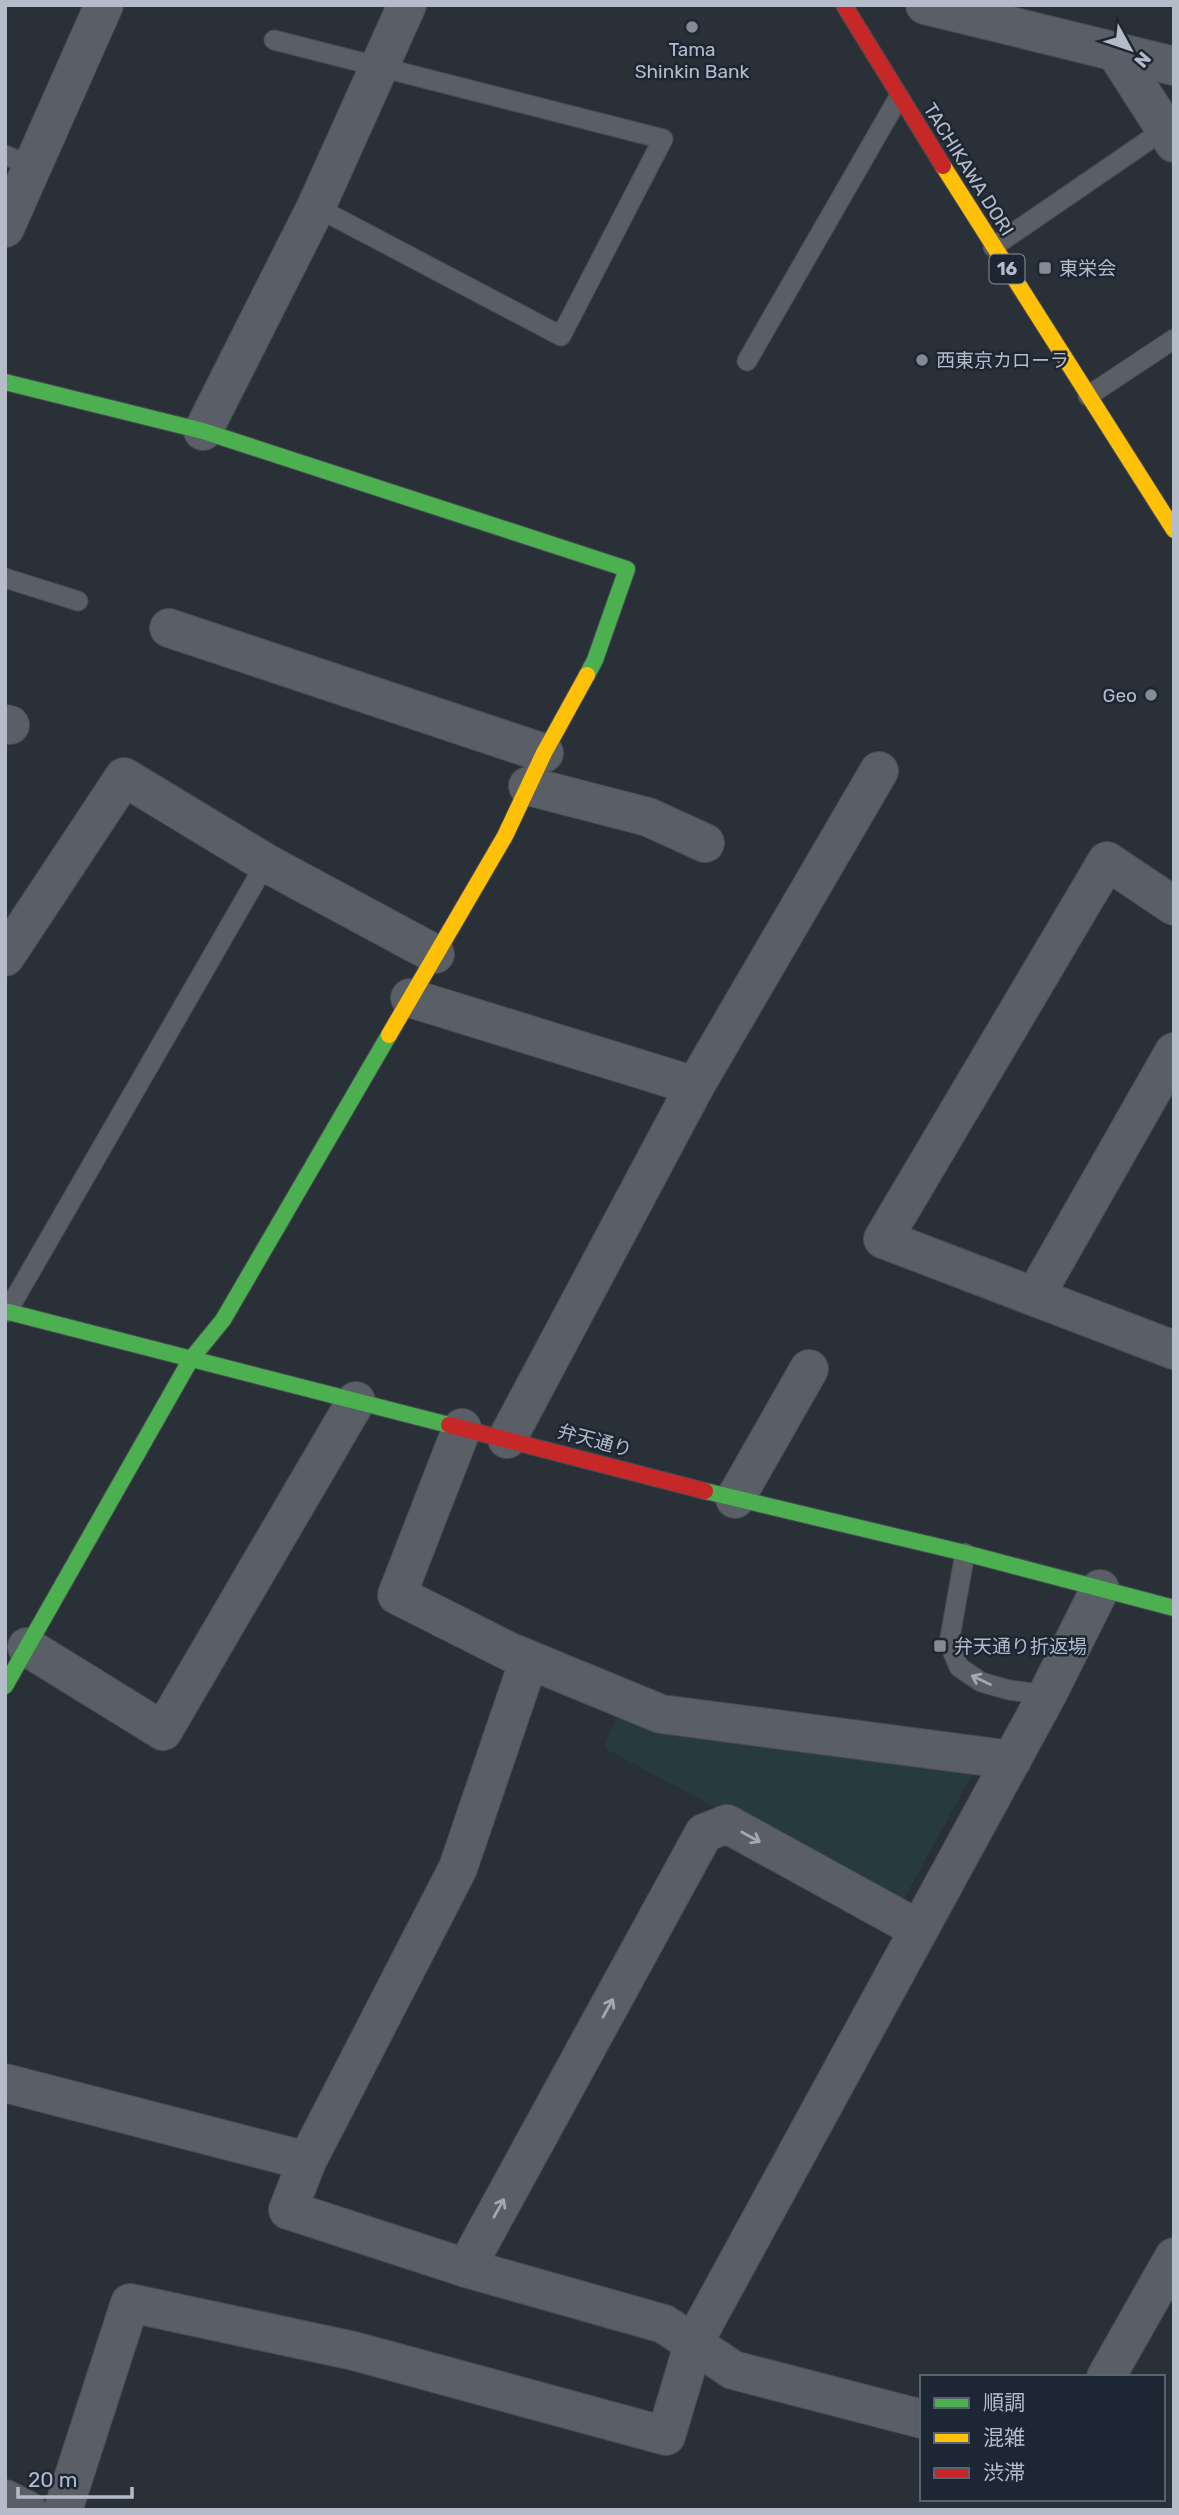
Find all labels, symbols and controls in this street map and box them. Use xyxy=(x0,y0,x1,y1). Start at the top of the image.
north arrow xyxy=(1095,14,1165,84)
marker: Tama Shinkin Bank xyxy=(684,19,700,35)
place label: Tama Shinkin Bank xyxy=(635,38,749,83)
text: N xyxy=(1129,47,1156,72)
street label: TACHIKAWA DORI xyxy=(918,99,1019,240)
road number: 16 xyxy=(990,255,1024,284)
place label: 東栄会 xyxy=(1059,257,1116,280)
marker: 東栄会 xyxy=(1037,260,1053,276)
place label: 西東京カローラ xyxy=(936,349,1069,372)
marker: 西東京カローラ xyxy=(914,352,930,368)
place label: Geo xyxy=(1103,684,1137,707)
marker: Geo xyxy=(1143,687,1159,703)
street label: 弁天通り xyxy=(555,1420,635,1461)
place label: 弁天通り折返場 xyxy=(954,1635,1087,1658)
marker: 弁天通り折返場 xyxy=(932,1638,948,1654)
one-way arrow xyxy=(971,1673,992,1686)
one-way arrow xyxy=(740,1831,761,1844)
one-way arrow xyxy=(602,1998,615,2019)
one-way arrow xyxy=(492,2198,506,2218)
legend xyxy=(920,2375,1165,2501)
text: 順調 xyxy=(983,2390,1025,2415)
text: 混雑 xyxy=(983,2425,1025,2450)
scale bar xyxy=(18,2456,131,2500)
text: 渋滞 xyxy=(983,2460,1025,2485)
text: 20 m xyxy=(28,2467,77,2492)

